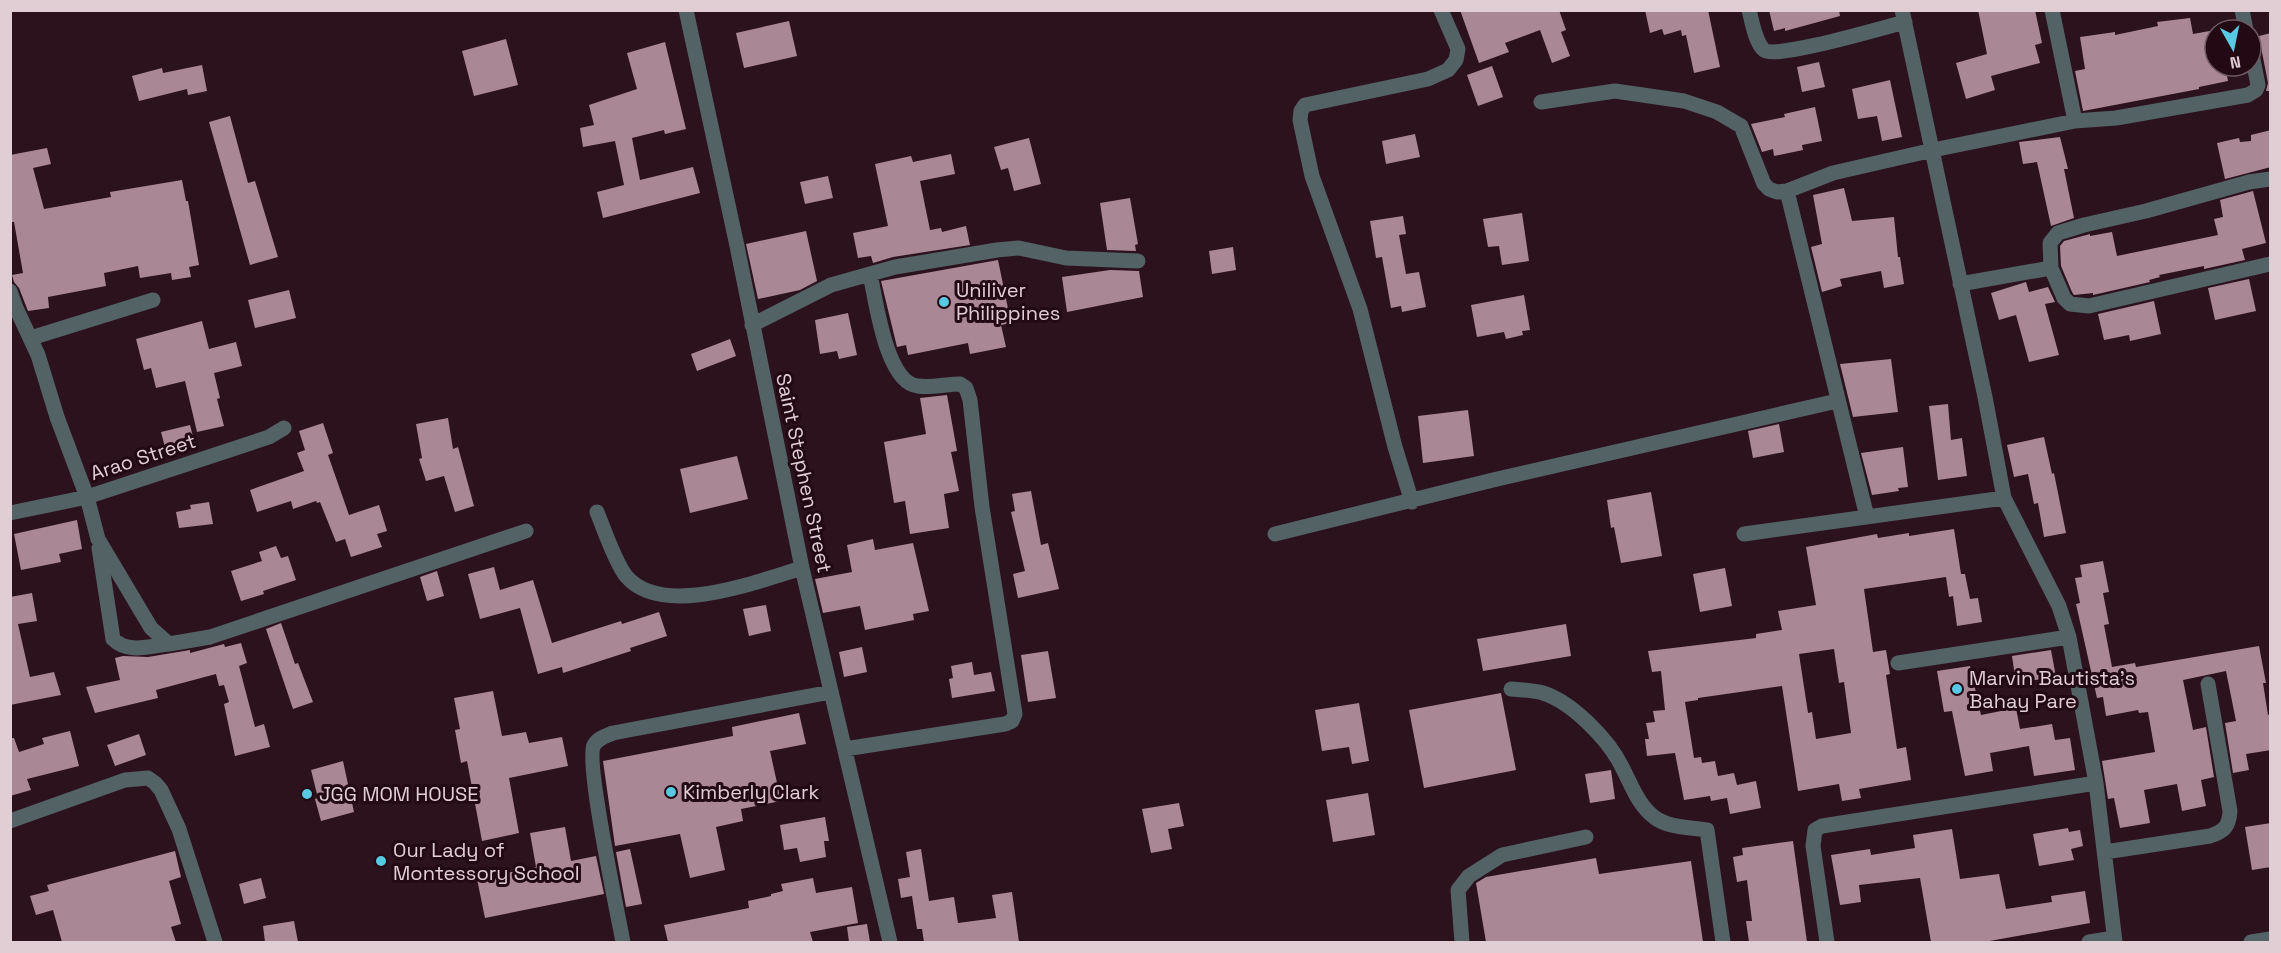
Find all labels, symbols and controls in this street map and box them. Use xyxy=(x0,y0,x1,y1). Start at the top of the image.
north arrow xyxy=(2203,18,2263,78)
text: N xyxy=(2228,51,2242,74)
place label: Uniliver Philippines xyxy=(956,277,1060,326)
marker: Uniliver Philippines xyxy=(937,295,951,309)
street label: Saint Stephen Street xyxy=(770,371,838,575)
street label: Arao Street xyxy=(87,428,199,486)
place label: Marvin Bautista's Bahay Pare xyxy=(1969,665,2135,714)
marker: Marvin Bautista's Bahay Pare xyxy=(1950,682,1964,696)
place label: Kimberly Clark xyxy=(683,779,820,805)
place label: JGG MOM HOUSE xyxy=(319,781,479,807)
marker: Kimberly Clark xyxy=(664,785,678,799)
marker: JGG MOM HOUSE xyxy=(300,787,314,801)
place label: Our Lady of Montessory School xyxy=(393,837,580,886)
marker: Our Lady of Montessory School xyxy=(374,854,388,868)

